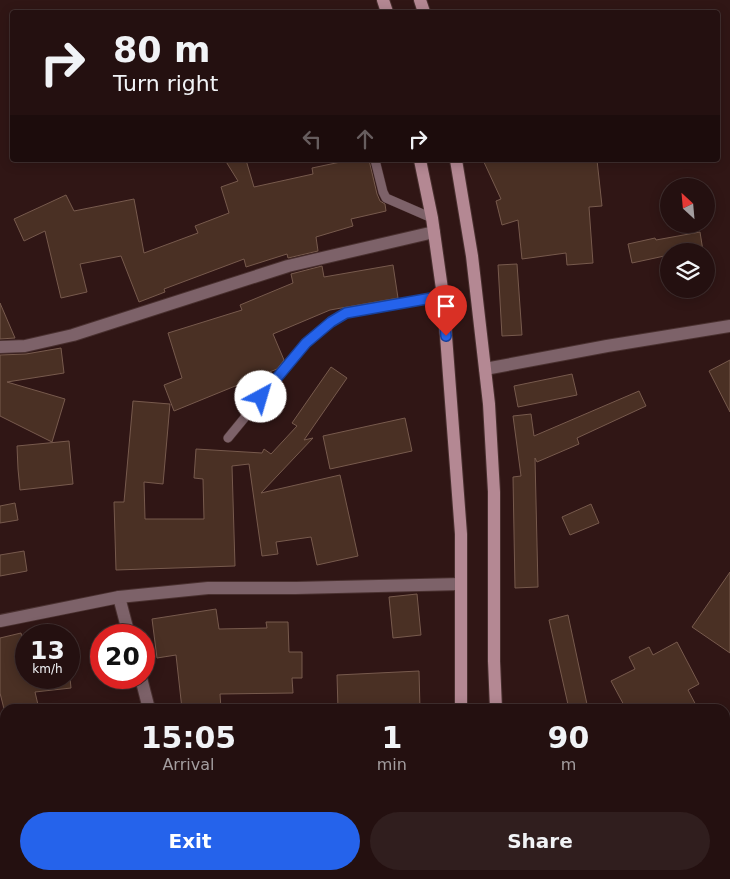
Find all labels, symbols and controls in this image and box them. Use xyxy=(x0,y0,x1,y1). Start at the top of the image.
icon: right xyxy=(30,30,95,95)
text: 80 m xyxy=(113,30,210,70)
text: Turn right xyxy=(113,71,218,96)
icon: left xyxy=(298,125,326,153)
icon: ahead xyxy=(351,125,379,153)
icon: right xyxy=(404,125,432,153)
north arrow xyxy=(660,178,715,232)
map controls xyxy=(660,178,715,298)
button: layers xyxy=(660,243,715,298)
pin xyxy=(425,285,467,336)
icon: arrive xyxy=(432,292,460,320)
position arrow xyxy=(234,370,286,422)
speed limit sign: 20 xyxy=(90,624,155,689)
text: 13 xyxy=(30,636,65,665)
text: km/h xyxy=(32,662,63,676)
text: 15:05 xyxy=(141,720,236,755)
text: 1 xyxy=(381,720,402,755)
text: 90 xyxy=(548,720,589,755)
text: Arrival xyxy=(162,755,214,774)
text: min xyxy=(377,755,407,774)
text: m xyxy=(561,755,576,774)
button: Exit xyxy=(20,812,360,870)
button: Share xyxy=(370,812,710,870)

